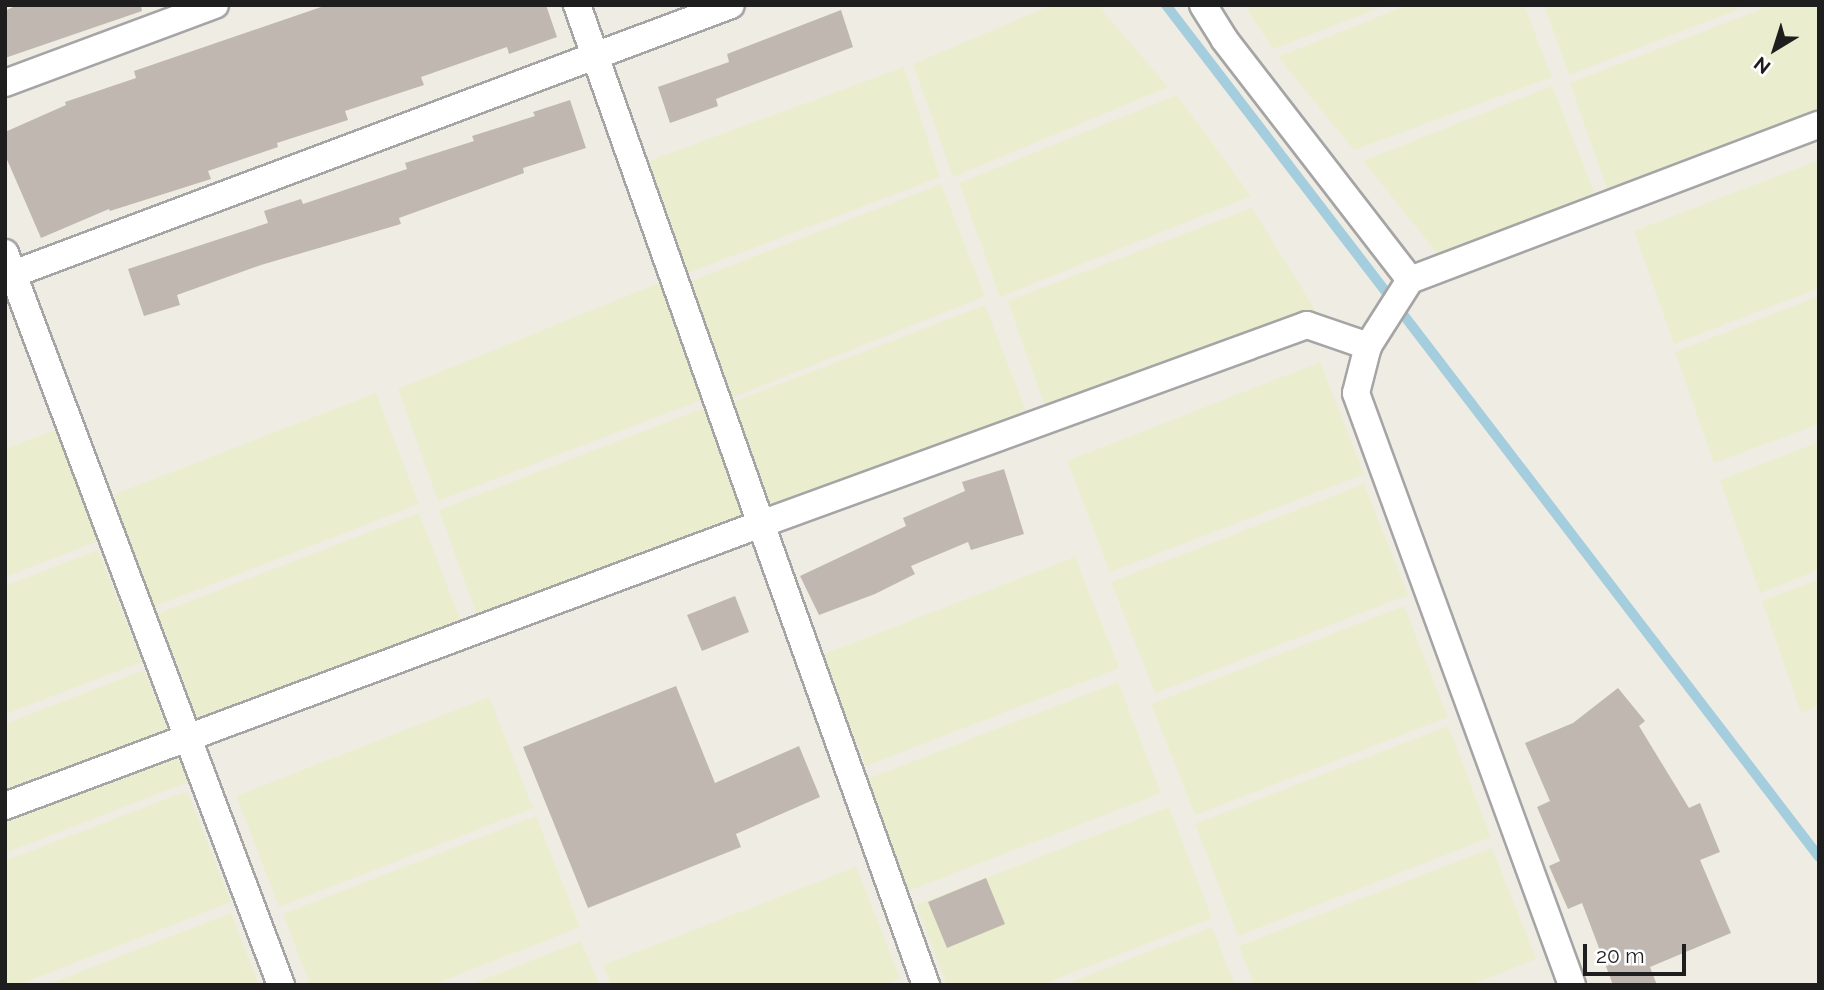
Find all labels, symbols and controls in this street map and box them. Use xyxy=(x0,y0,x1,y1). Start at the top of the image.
north arrow xyxy=(1740,14,1810,84)
text: N xyxy=(1750,52,1775,79)
scale bar xyxy=(1586,930,1689,974)
text: 20 m xyxy=(1596,943,1644,968)

